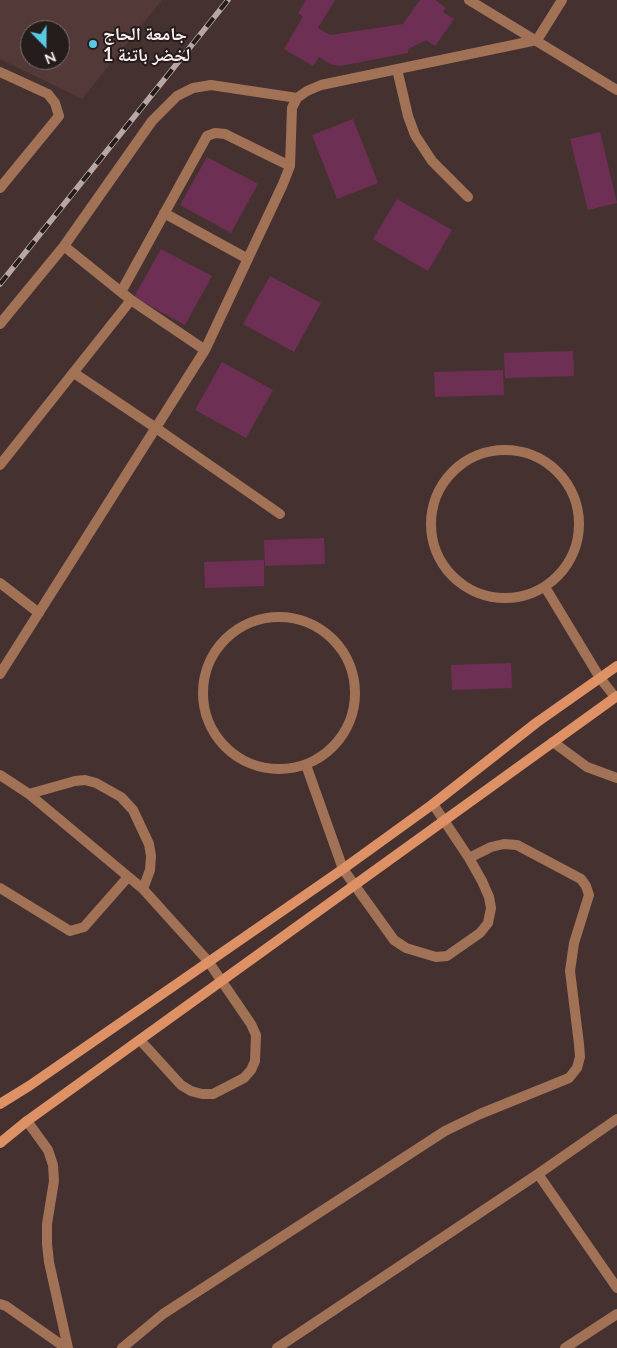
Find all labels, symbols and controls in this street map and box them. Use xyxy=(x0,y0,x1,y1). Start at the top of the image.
north arrow xyxy=(20,20,70,70)
place label: جامعة الحاج لخضر باتنة 1 xyxy=(103,23,190,66)
marker: جامعة الحاج لخضر باتنة 1 xyxy=(87,38,99,50)
text: N xyxy=(42,49,59,68)

